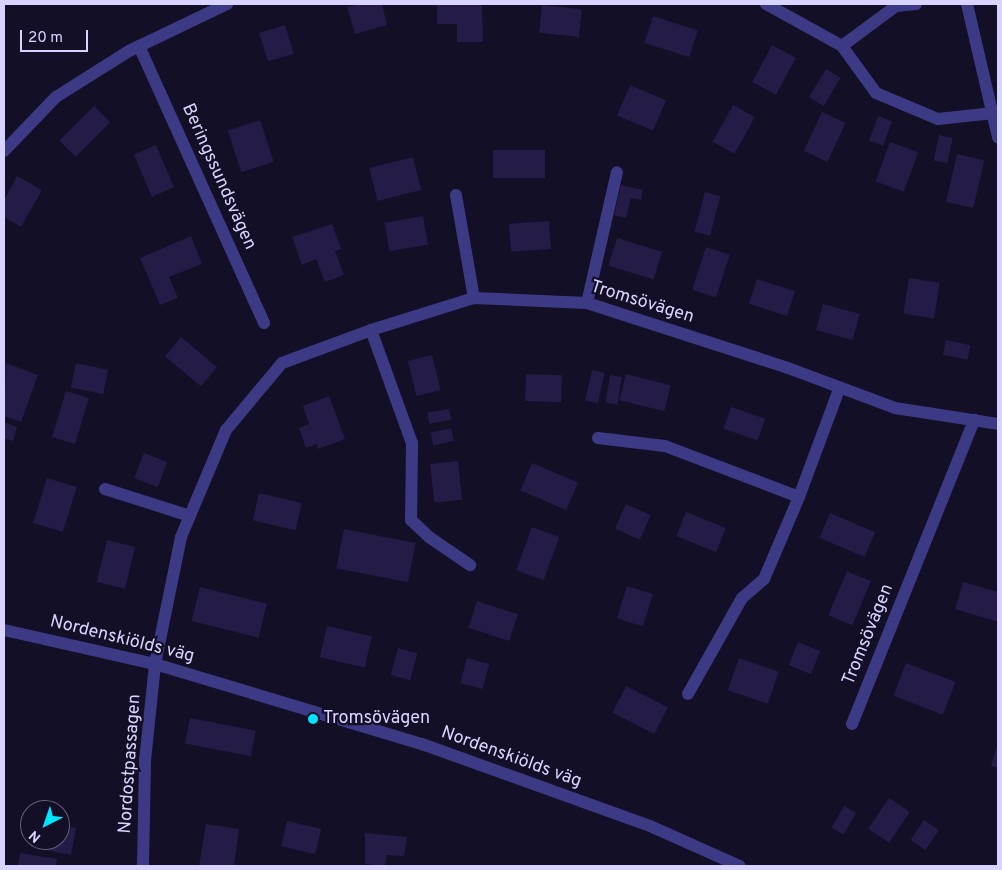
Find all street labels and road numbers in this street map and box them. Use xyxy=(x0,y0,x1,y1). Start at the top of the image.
street label: Beringssundsvägen xyxy=(176,101,260,253)
street label: Tromsövägen xyxy=(588,277,696,329)
street label: Tromsövägen xyxy=(839,581,899,689)
street label: Nordenskiölds väg xyxy=(48,612,196,668)
street label: Nordostpassagen xyxy=(115,693,147,835)
street label: Nordenskiölds väg xyxy=(438,723,584,793)

